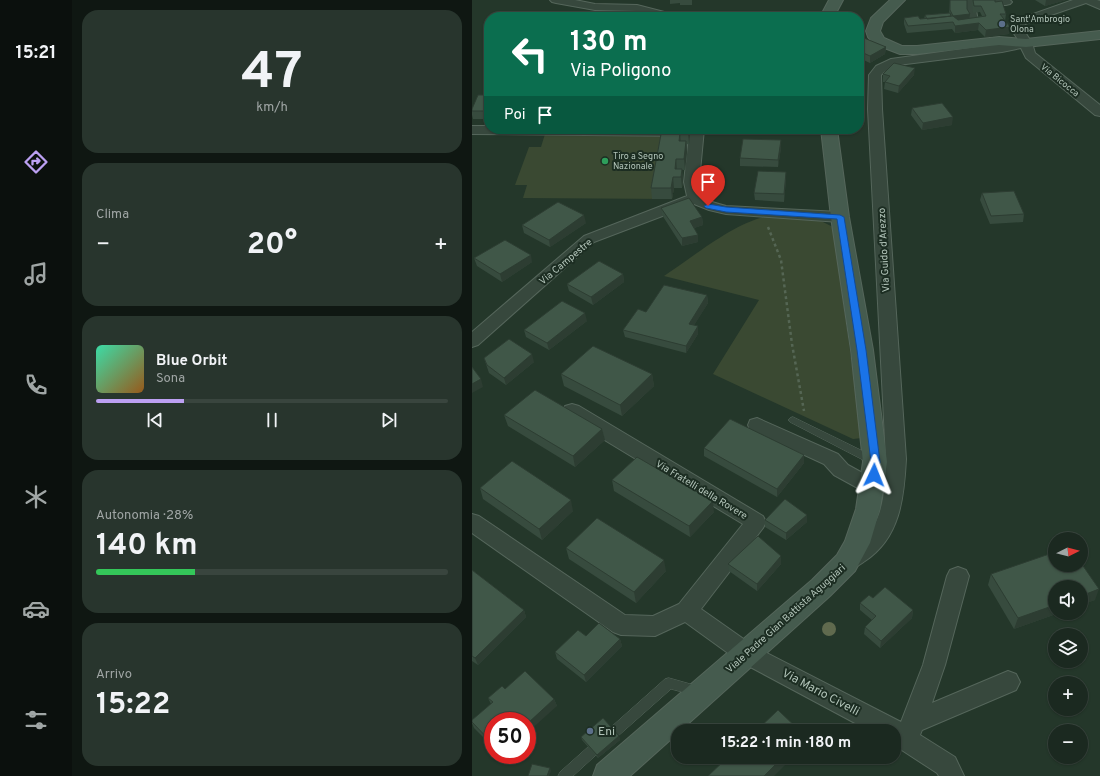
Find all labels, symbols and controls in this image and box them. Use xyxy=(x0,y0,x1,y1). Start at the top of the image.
place label: Sant'Ambrogio Olona xyxy=(1010,14,1070,35)
marker: Sant'Ambrogio Olona xyxy=(997,19,1007,29)
text: 130 m xyxy=(570,25,648,61)
icon: left xyxy=(504,28,556,80)
text: 47 xyxy=(241,41,303,107)
text: 15:21 xyxy=(16,42,56,65)
text: Via Poligono xyxy=(570,60,671,83)
street label: Via Bicocca xyxy=(1038,61,1081,100)
text: km/h xyxy=(256,100,288,116)
icon: arrive xyxy=(534,104,556,126)
text: Poi xyxy=(504,106,526,125)
icon: directions xyxy=(22,148,50,176)
place label: Tiro a Segno Nazionale xyxy=(613,151,663,172)
marker: Tiro a Segno Nazionale xyxy=(600,156,610,166)
pin xyxy=(691,165,725,206)
icon: arrive xyxy=(697,171,719,193)
text: Clima xyxy=(96,207,129,223)
street label: Via Guido d'Arezzo xyxy=(876,207,893,292)
text: 20° xyxy=(247,227,297,264)
text: − xyxy=(96,232,110,259)
text: + xyxy=(434,232,448,259)
street label: Via Campestre xyxy=(537,236,595,288)
icon: music xyxy=(22,260,50,288)
text: Blue Orbit xyxy=(156,352,227,371)
icon: phone xyxy=(22,371,50,399)
text: Sona xyxy=(156,371,185,387)
icon: previous xyxy=(144,409,166,431)
icon: pause xyxy=(261,409,283,431)
icon: next xyxy=(378,409,400,431)
position arrow xyxy=(853,454,895,496)
street label: Via Fratelli della Rovere xyxy=(653,458,750,523)
icon: climate xyxy=(22,483,50,511)
text: Autonomia · 28% xyxy=(96,508,193,524)
text: 140 km xyxy=(96,528,198,565)
north arrow xyxy=(1048,532,1088,572)
map controls xyxy=(1048,532,1088,764)
street label: Viale Padre Gian Battista Aguggiari xyxy=(724,562,848,676)
button: sound xyxy=(1048,580,1088,620)
icon: car xyxy=(22,595,50,623)
button: layers xyxy=(1048,628,1088,668)
street label: Via Mario Civelli xyxy=(779,666,862,720)
text: Arrivo xyxy=(96,667,132,683)
button: + xyxy=(1048,676,1088,716)
text: 15:22 xyxy=(96,687,170,724)
icon: filters xyxy=(22,706,50,734)
speed limit sign: 50 xyxy=(484,712,536,764)
place label: Eni xyxy=(598,724,615,740)
button: − xyxy=(1048,724,1088,764)
marker: Eni xyxy=(585,726,595,736)
text: 15:22 · 1 min · 180 m xyxy=(721,734,851,753)

